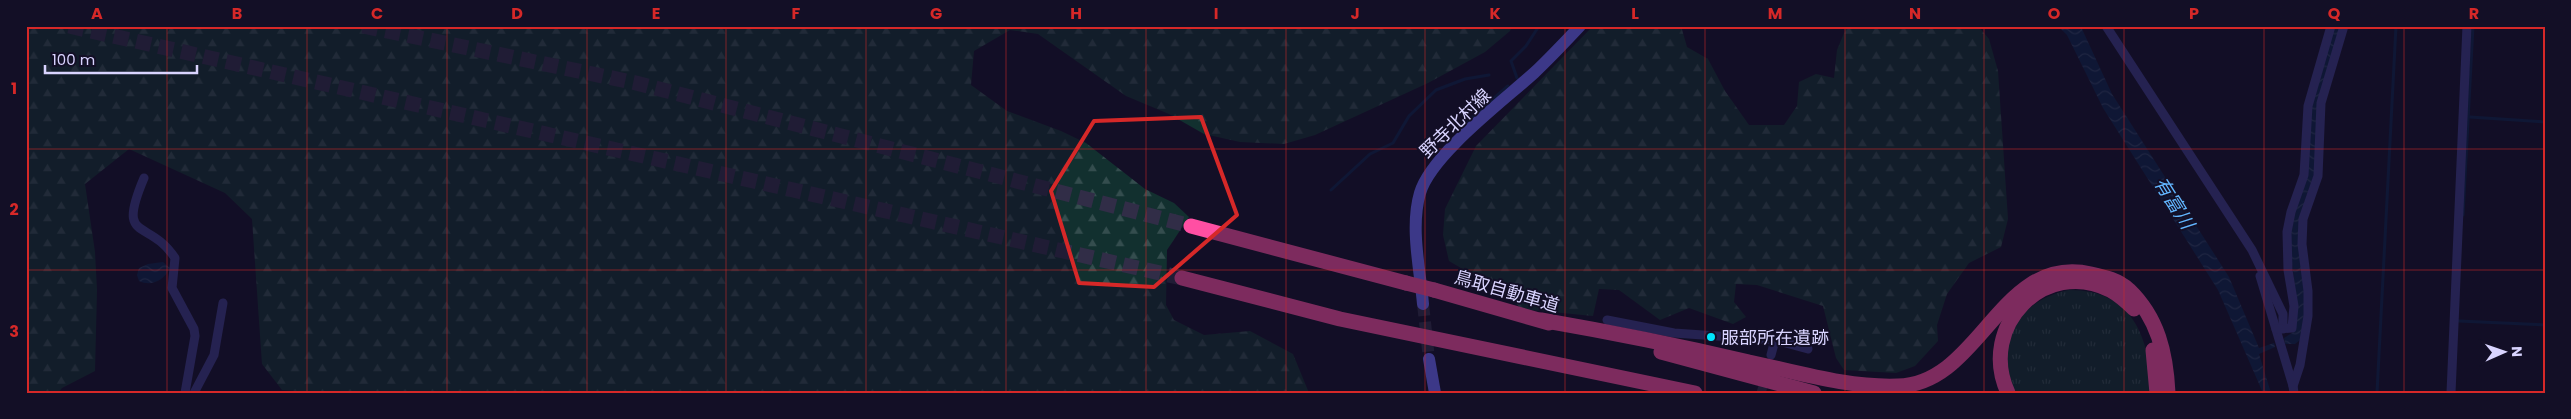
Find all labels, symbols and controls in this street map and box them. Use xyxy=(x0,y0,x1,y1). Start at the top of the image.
text: A xyxy=(91,2,103,25)
text: B xyxy=(232,2,242,25)
text: C xyxy=(371,2,383,25)
text: D xyxy=(511,2,523,25)
text: E xyxy=(652,2,660,25)
text: F xyxy=(792,2,801,25)
text: G xyxy=(930,2,942,25)
text: H xyxy=(1070,2,1082,25)
text: I xyxy=(1214,2,1218,25)
text: J xyxy=(1350,2,1360,25)
text: K xyxy=(1489,2,1501,25)
text: L xyxy=(1631,2,1639,25)
text: M xyxy=(1768,2,1782,25)
text: N xyxy=(1909,2,1921,25)
text: O xyxy=(2048,2,2061,25)
text: P xyxy=(2189,2,2199,25)
text: Q xyxy=(2328,2,2341,25)
text: R xyxy=(2469,2,2479,25)
scale bar xyxy=(45,42,198,74)
text: 100 m xyxy=(52,49,95,70)
text: 1 xyxy=(11,77,17,100)
street label: 野寺北村線 xyxy=(1414,83,1496,163)
water label: 有富川 xyxy=(2147,172,2202,236)
text: 2 xyxy=(9,198,19,221)
street label: 鳥取自動車道 xyxy=(1452,264,1562,318)
text: 3 xyxy=(9,320,19,343)
place label: 服部所在遺跡 xyxy=(1721,325,1829,350)
north arrow xyxy=(2478,326,2528,376)
marker: 服部所在遺跡 xyxy=(1705,331,1717,343)
text: N xyxy=(2507,346,2527,357)

